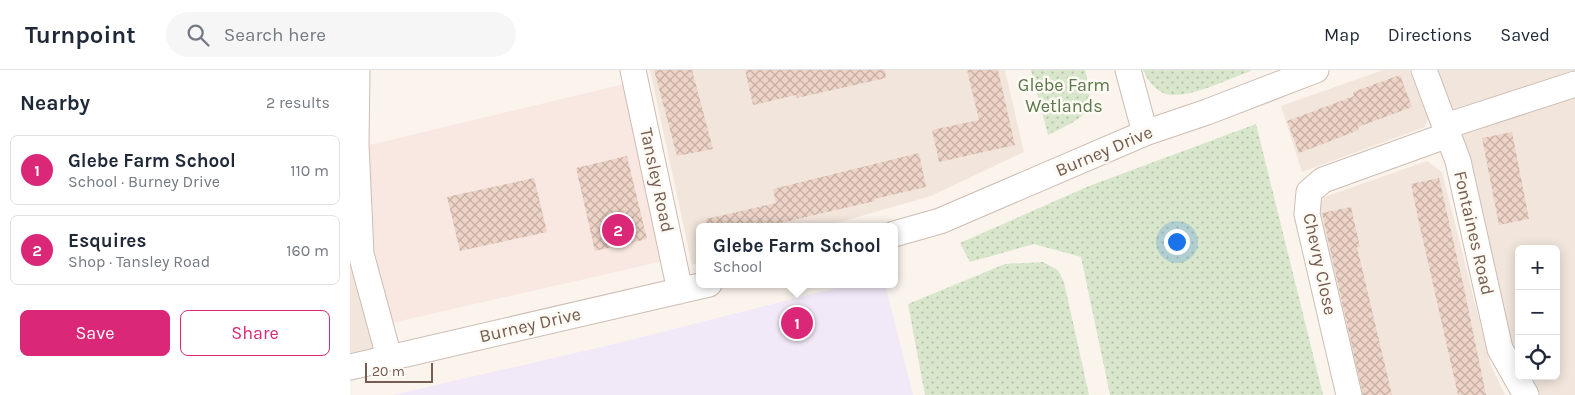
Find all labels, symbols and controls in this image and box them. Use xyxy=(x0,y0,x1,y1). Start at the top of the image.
search box xyxy=(166,12,516,57)
text: Turnpoint xyxy=(25,21,136,49)
icon: search xyxy=(184,21,212,49)
text: Search here xyxy=(224,24,326,46)
text: Map xyxy=(1324,24,1360,46)
text: Directions xyxy=(1388,24,1472,46)
text: Saved xyxy=(1500,24,1550,46)
park label: Glebe Farm Wetlands xyxy=(1018,74,1110,117)
text: Nearby xyxy=(20,91,90,115)
text: 2 results xyxy=(266,93,330,112)
street label: Burney Drive xyxy=(1052,121,1156,181)
street label: Tansley Road xyxy=(635,126,679,234)
text: Glebe Farm School xyxy=(68,150,236,172)
text: 1 xyxy=(34,161,40,180)
text: 110 m xyxy=(290,161,329,180)
street label: Fontaines Road xyxy=(1449,169,1499,297)
text: School · Burney Drive xyxy=(68,172,220,191)
pin: 2 xyxy=(602,211,634,249)
street label: Chevry Close xyxy=(1298,211,1342,317)
popup xyxy=(696,223,898,288)
your location xyxy=(1164,229,1190,255)
text: Esquires xyxy=(68,230,146,252)
text: Glebe Farm School xyxy=(713,235,881,257)
text: 2 xyxy=(32,241,42,260)
text: 160 m xyxy=(286,241,329,260)
map controls xyxy=(1515,245,1560,380)
button: + xyxy=(1515,245,1560,290)
text: Shop · Tansley Road xyxy=(68,252,210,271)
text: School xyxy=(713,257,763,276)
button: − xyxy=(1515,290,1560,335)
street label: Burney Drive xyxy=(477,303,583,347)
pin: 1 xyxy=(781,304,813,342)
button: Save xyxy=(20,310,170,356)
button: Share xyxy=(180,310,330,356)
button: locate xyxy=(1515,335,1560,380)
scale bar xyxy=(365,360,432,383)
text: 20 m xyxy=(372,363,405,380)

